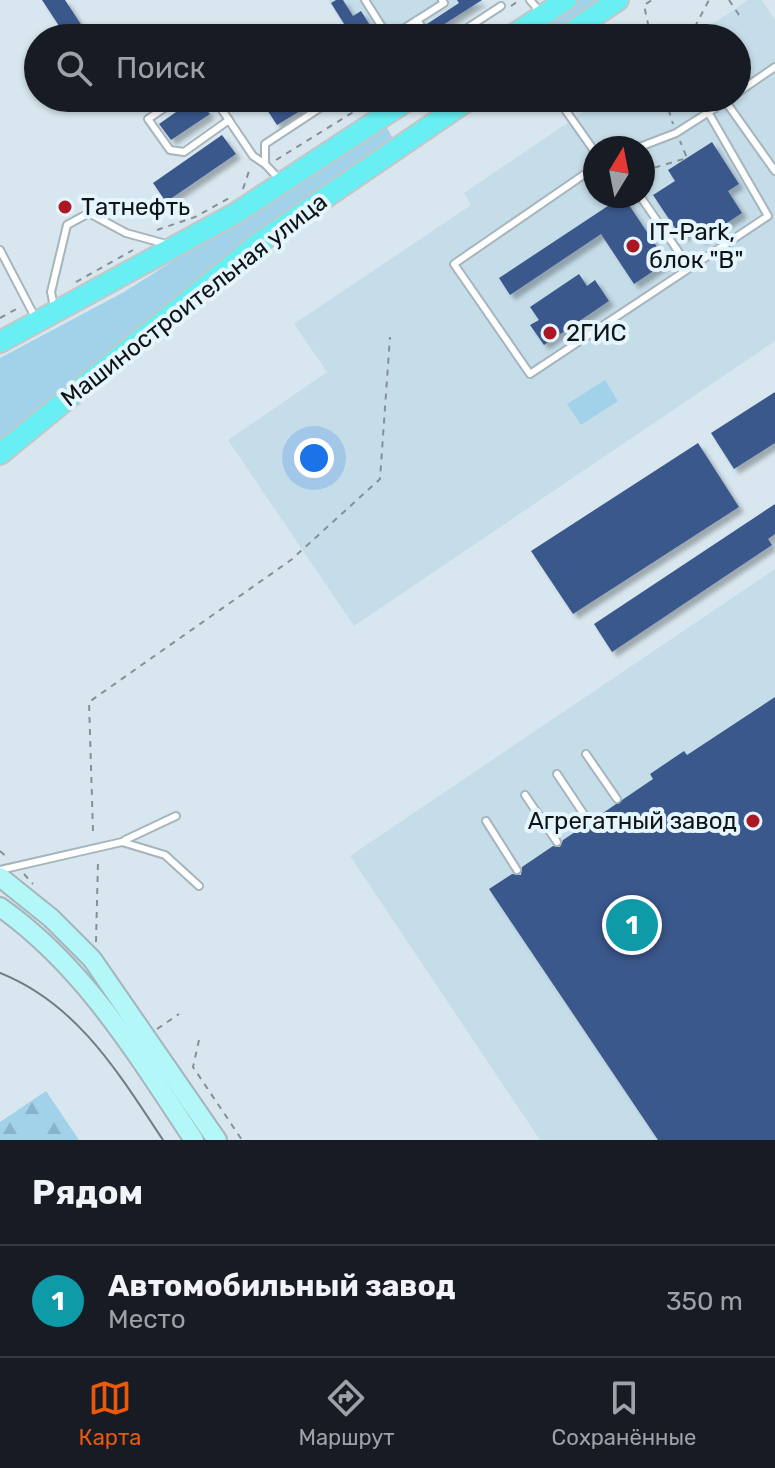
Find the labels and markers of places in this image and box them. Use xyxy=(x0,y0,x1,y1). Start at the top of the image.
place label: Татнефть xyxy=(81,193,190,221)
marker: Татнефть xyxy=(56,198,74,216)
place label: IT-Park, блок "В" xyxy=(649,218,743,274)
marker: IT-Park, блок "В" xyxy=(624,237,642,255)
place label: 2ГИС xyxy=(566,319,626,347)
marker: 2ГИС xyxy=(541,324,559,342)
place label: Агрегатный завод xyxy=(528,807,737,835)
marker: Агрегатный завод xyxy=(744,812,762,830)
pin: 1 xyxy=(606,895,658,955)

